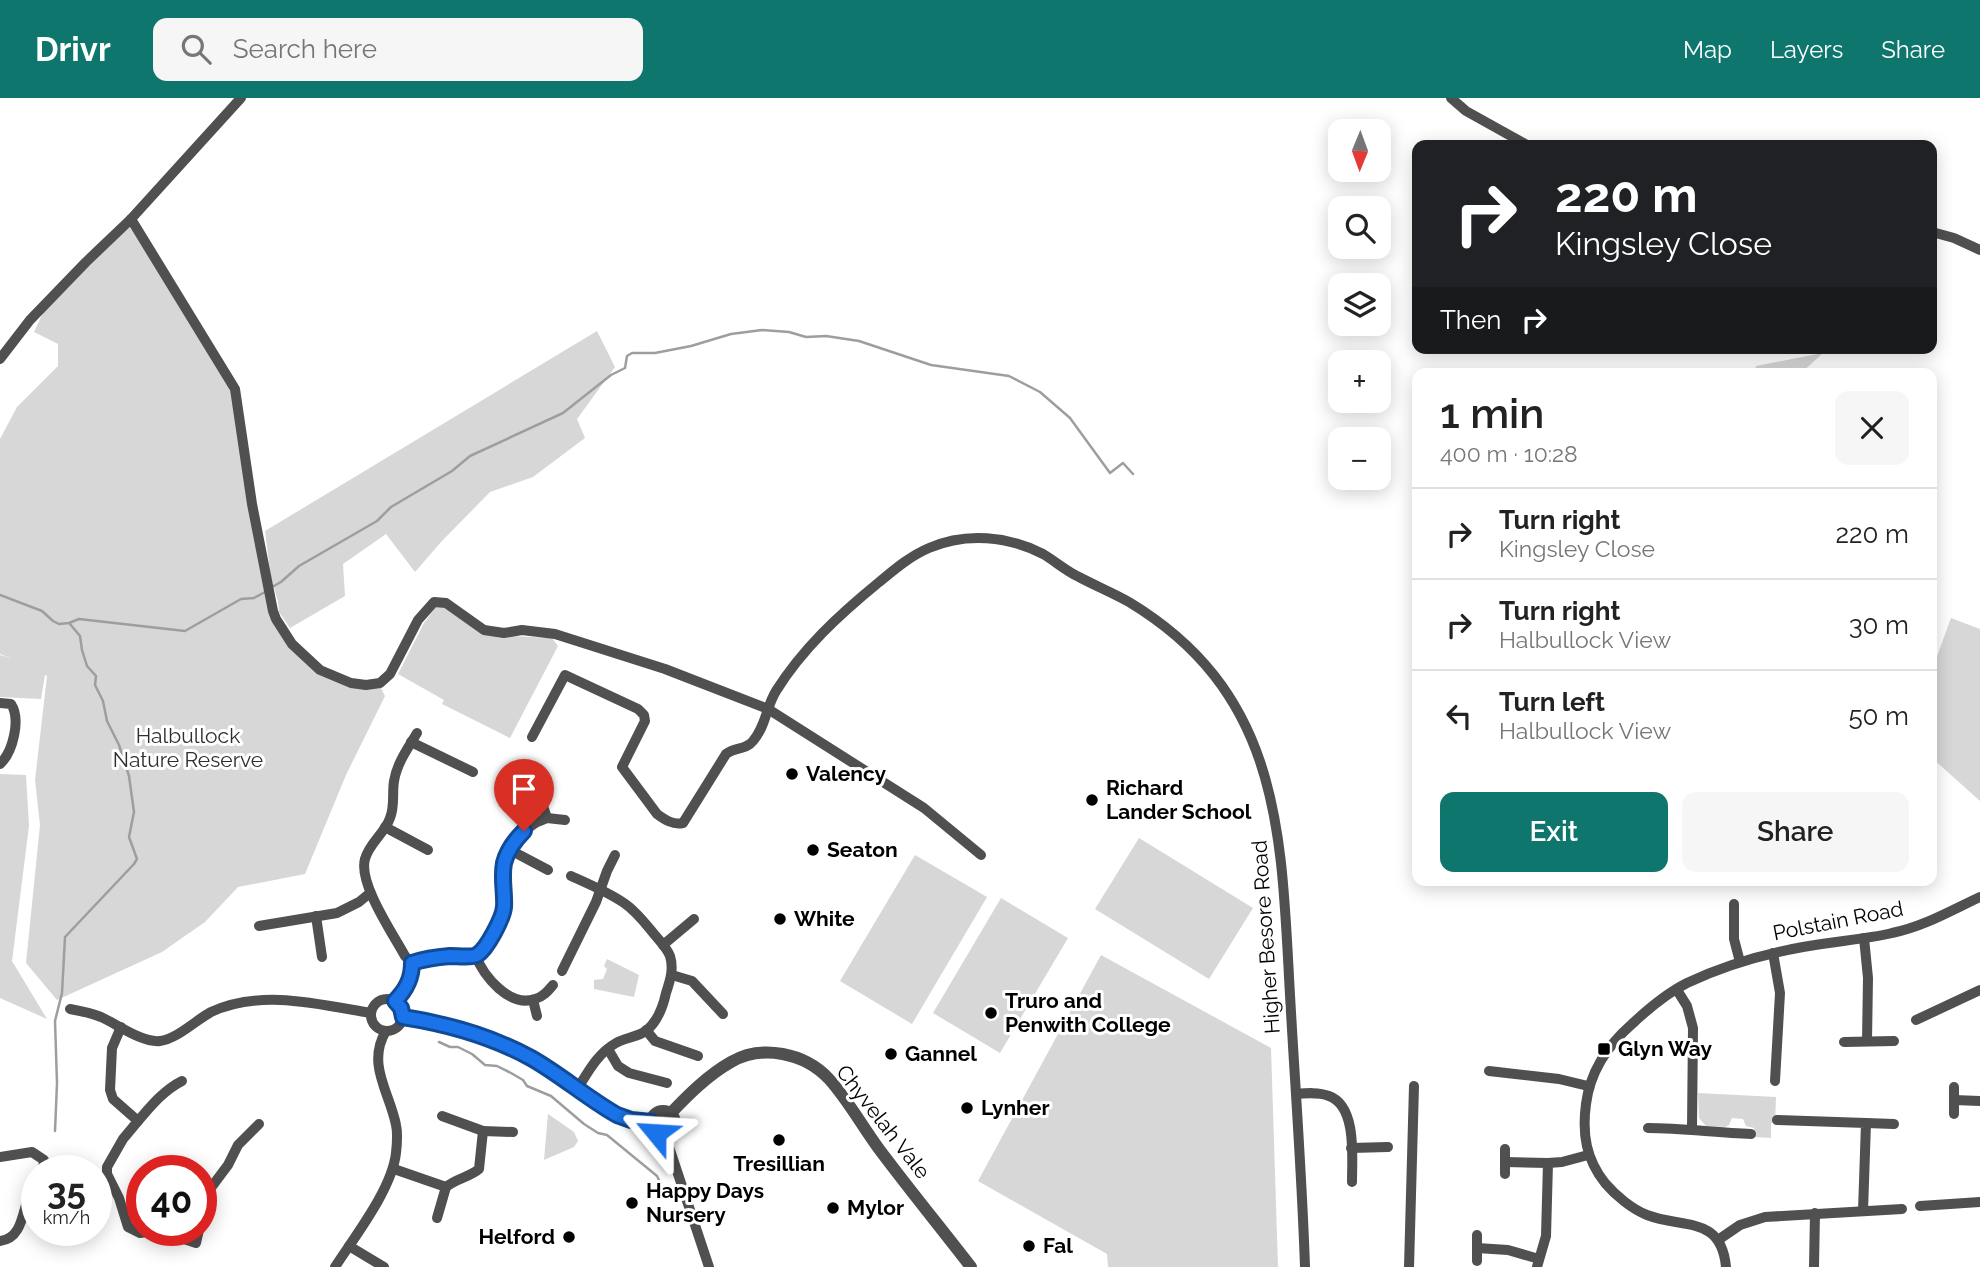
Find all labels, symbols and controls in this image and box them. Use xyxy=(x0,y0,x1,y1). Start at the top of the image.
search box xyxy=(153,18,643,81)
text: Drivr xyxy=(35,30,111,69)
icon: search xyxy=(177,30,215,68)
text: Search here xyxy=(233,34,377,64)
text: Map xyxy=(1683,35,1732,64)
text: Layers xyxy=(1770,35,1843,64)
text: Share xyxy=(1881,35,1945,64)
north arrow xyxy=(1328,119,1391,182)
map controls xyxy=(1328,119,1391,490)
text: 220 m xyxy=(1555,166,1698,223)
icon: right xyxy=(1440,168,1531,259)
button: search xyxy=(1328,196,1391,259)
text: Kingsley Close xyxy=(1555,225,1772,262)
button: layers xyxy=(1328,273,1391,336)
icon: right xyxy=(1515,301,1553,339)
text: Then xyxy=(1440,305,1501,335)
button: + xyxy=(1328,350,1391,413)
text: 1 min xyxy=(1440,389,1544,438)
button: close xyxy=(1835,391,1909,465)
button: − xyxy=(1328,427,1391,490)
text: 400 m · 10:28 xyxy=(1440,440,1578,467)
text: Turn right xyxy=(1499,505,1620,535)
icon: right xyxy=(1440,515,1478,553)
text: 220 m xyxy=(1835,519,1909,549)
text: Kingsley Close xyxy=(1499,535,1655,562)
text: Turn right xyxy=(1499,596,1620,626)
icon: right xyxy=(1440,606,1478,644)
text: 30 m xyxy=(1849,610,1909,640)
text: Halbullock View xyxy=(1499,626,1671,653)
text: Turn left xyxy=(1499,687,1605,717)
icon: left xyxy=(1440,697,1478,735)
text: 50 m xyxy=(1848,701,1909,731)
text: Halbullock View xyxy=(1499,717,1671,744)
park label: Halbullock Nature Reserve xyxy=(113,723,263,772)
pin xyxy=(494,759,554,831)
place label: Valency xyxy=(806,761,887,786)
marker: Valency xyxy=(784,766,800,782)
icon: arrive xyxy=(505,770,543,808)
place label: Richard Lander School xyxy=(1106,775,1252,824)
marker: Richard Lander School xyxy=(1084,792,1100,808)
button: Exit xyxy=(1440,792,1668,872)
button: Share xyxy=(1682,792,1909,872)
place label: Seaton xyxy=(827,837,898,862)
street label: Higher Besore Road xyxy=(1246,839,1285,1035)
marker: Seaton xyxy=(805,842,821,858)
street label: Polstain Road xyxy=(1771,896,1905,945)
place label: White xyxy=(794,906,855,931)
marker: White xyxy=(772,911,788,927)
place label: Truro and Penwith College xyxy=(1005,988,1171,1037)
marker: Truro and Penwith College xyxy=(983,1005,999,1021)
place label: Glyn Way xyxy=(1618,1036,1712,1061)
place label: Gannel xyxy=(905,1041,977,1066)
marker: Glyn Way xyxy=(1596,1041,1612,1057)
marker: Gannel xyxy=(883,1046,899,1062)
street label: Chyvelah Vale xyxy=(831,1060,936,1184)
place label: Lynher xyxy=(981,1095,1050,1120)
position arrow xyxy=(619,1096,693,1170)
marker: Lynher xyxy=(959,1100,975,1116)
marker: Tresillian xyxy=(771,1132,787,1148)
place label: Tresillian xyxy=(733,1151,825,1176)
speed limit sign: 40 xyxy=(126,1155,217,1246)
text: 35 xyxy=(47,1171,86,1212)
place label: Happy Days Nursery xyxy=(646,1178,764,1227)
marker: Happy Days Nursery xyxy=(624,1195,640,1211)
place label: Mylor xyxy=(847,1195,904,1220)
marker: Mylor xyxy=(825,1200,841,1216)
text: km/h xyxy=(43,1207,90,1228)
place label: Helford xyxy=(478,1224,555,1249)
marker: Helford xyxy=(561,1229,577,1245)
place label: Fal xyxy=(1043,1233,1073,1258)
marker: Fal xyxy=(1021,1238,1037,1254)

